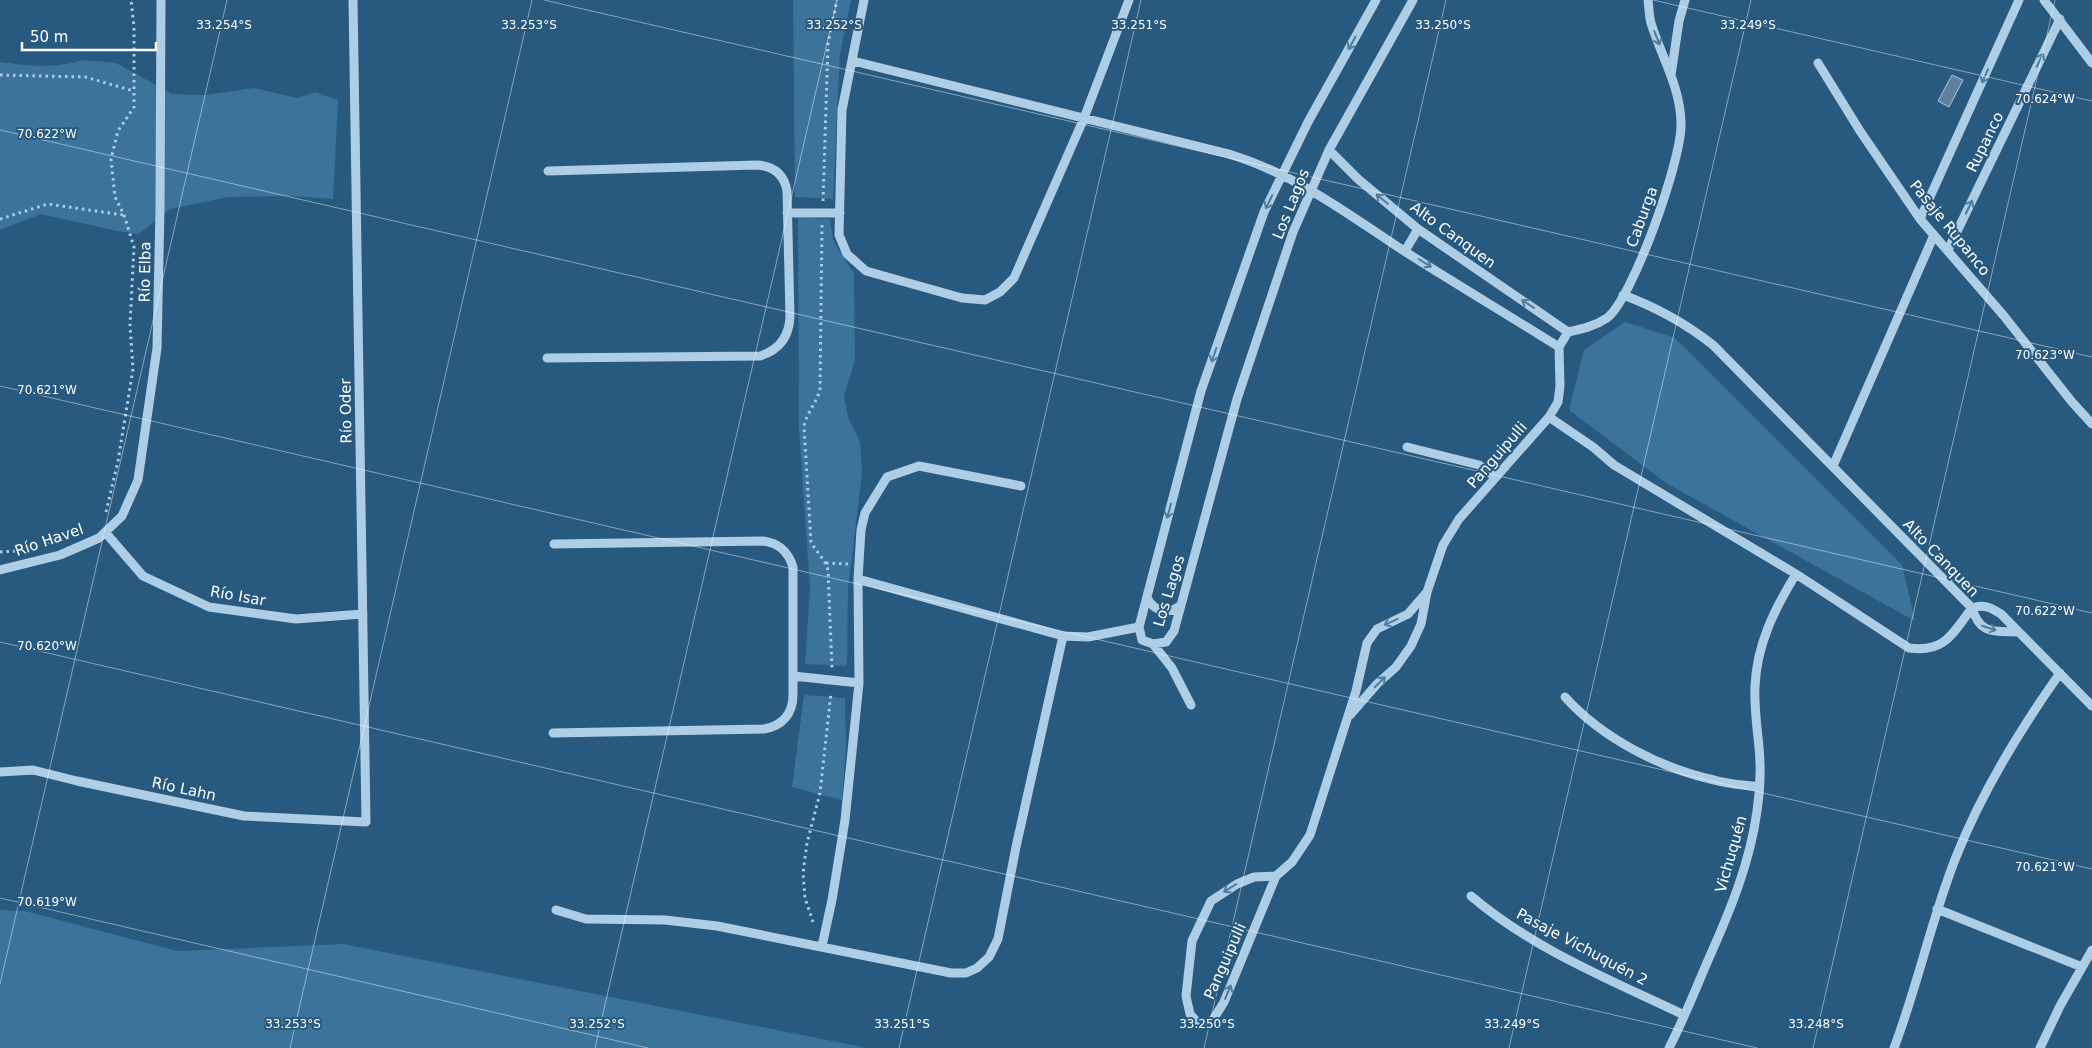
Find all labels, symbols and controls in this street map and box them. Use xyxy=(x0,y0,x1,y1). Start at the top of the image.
text: 33.254°S xyxy=(196,18,252,32)
text: 33.253°S xyxy=(501,18,557,32)
text: 33.252°S xyxy=(806,18,862,32)
text: 33.251°S xyxy=(1111,18,1167,32)
text: 33.250°S xyxy=(1415,18,1471,32)
text: 33.249°S xyxy=(1720,18,1776,32)
scale bar xyxy=(22,20,156,52)
text: 50 m xyxy=(30,28,68,46)
one-way arrow xyxy=(1653,30,1662,46)
one-way arrow xyxy=(1347,35,1357,50)
one-way arrow xyxy=(2035,53,2045,68)
one-way arrow xyxy=(1979,68,1989,83)
text: 70.624°W xyxy=(2015,92,2075,106)
street label: Rupanco xyxy=(1963,109,2007,175)
text: 70.622°W xyxy=(17,127,77,141)
street label: Los Lagos xyxy=(1269,166,1313,242)
street label: Pasaje Rupanco xyxy=(1906,177,1994,279)
street label: Caburga xyxy=(1623,184,1661,250)
one-way arrow xyxy=(1376,193,1389,204)
one-way arrow xyxy=(1264,195,1274,210)
street label: Alto Canquen xyxy=(1407,198,1499,272)
one-way arrow xyxy=(1964,199,1974,214)
street label: Río Elba xyxy=(135,241,155,303)
one-way arrow xyxy=(1417,259,1431,269)
one-way arrow xyxy=(1521,299,1535,309)
one-way arrow xyxy=(1208,347,1218,363)
text: 70.623°W xyxy=(2015,348,2075,362)
street label: Río Oder xyxy=(336,377,356,444)
text: 70.621°W xyxy=(17,383,77,397)
street label: Panguipulli xyxy=(1463,418,1531,492)
one-way arrow xyxy=(1164,503,1174,519)
street label: Alto Canquen xyxy=(1899,515,1983,601)
street label: Río Havel xyxy=(12,520,86,560)
street label: Los Lagos xyxy=(1150,553,1188,629)
street label: Río Isar xyxy=(209,582,268,610)
text: 70.622°W xyxy=(2015,604,2075,618)
one-way arrow xyxy=(1384,618,1399,628)
one-way arrow xyxy=(1981,624,1997,634)
text: 70.620°W xyxy=(17,639,77,653)
one-way arrow xyxy=(1374,676,1386,688)
street label: Río Lahn xyxy=(150,773,218,805)
street label: Vichuquén xyxy=(1711,813,1751,895)
text: 70.621°W xyxy=(2015,860,2075,874)
one-way arrow xyxy=(1224,884,1238,894)
text: 70.619°W xyxy=(17,895,77,909)
street label: Pasaje Vichuquén 2 xyxy=(1513,905,1651,989)
street label: Panguipulli xyxy=(1200,920,1250,1002)
one-way arrow xyxy=(1224,985,1233,1000)
text: 33.253°S xyxy=(265,1017,321,1031)
text: 33.252°S xyxy=(569,1017,625,1031)
text: 33.251°S xyxy=(874,1017,930,1031)
text: 33.250°S xyxy=(1179,1017,1235,1031)
text: 33.249°S xyxy=(1484,1017,1540,1031)
text: 33.248°S xyxy=(1788,1017,1844,1031)

